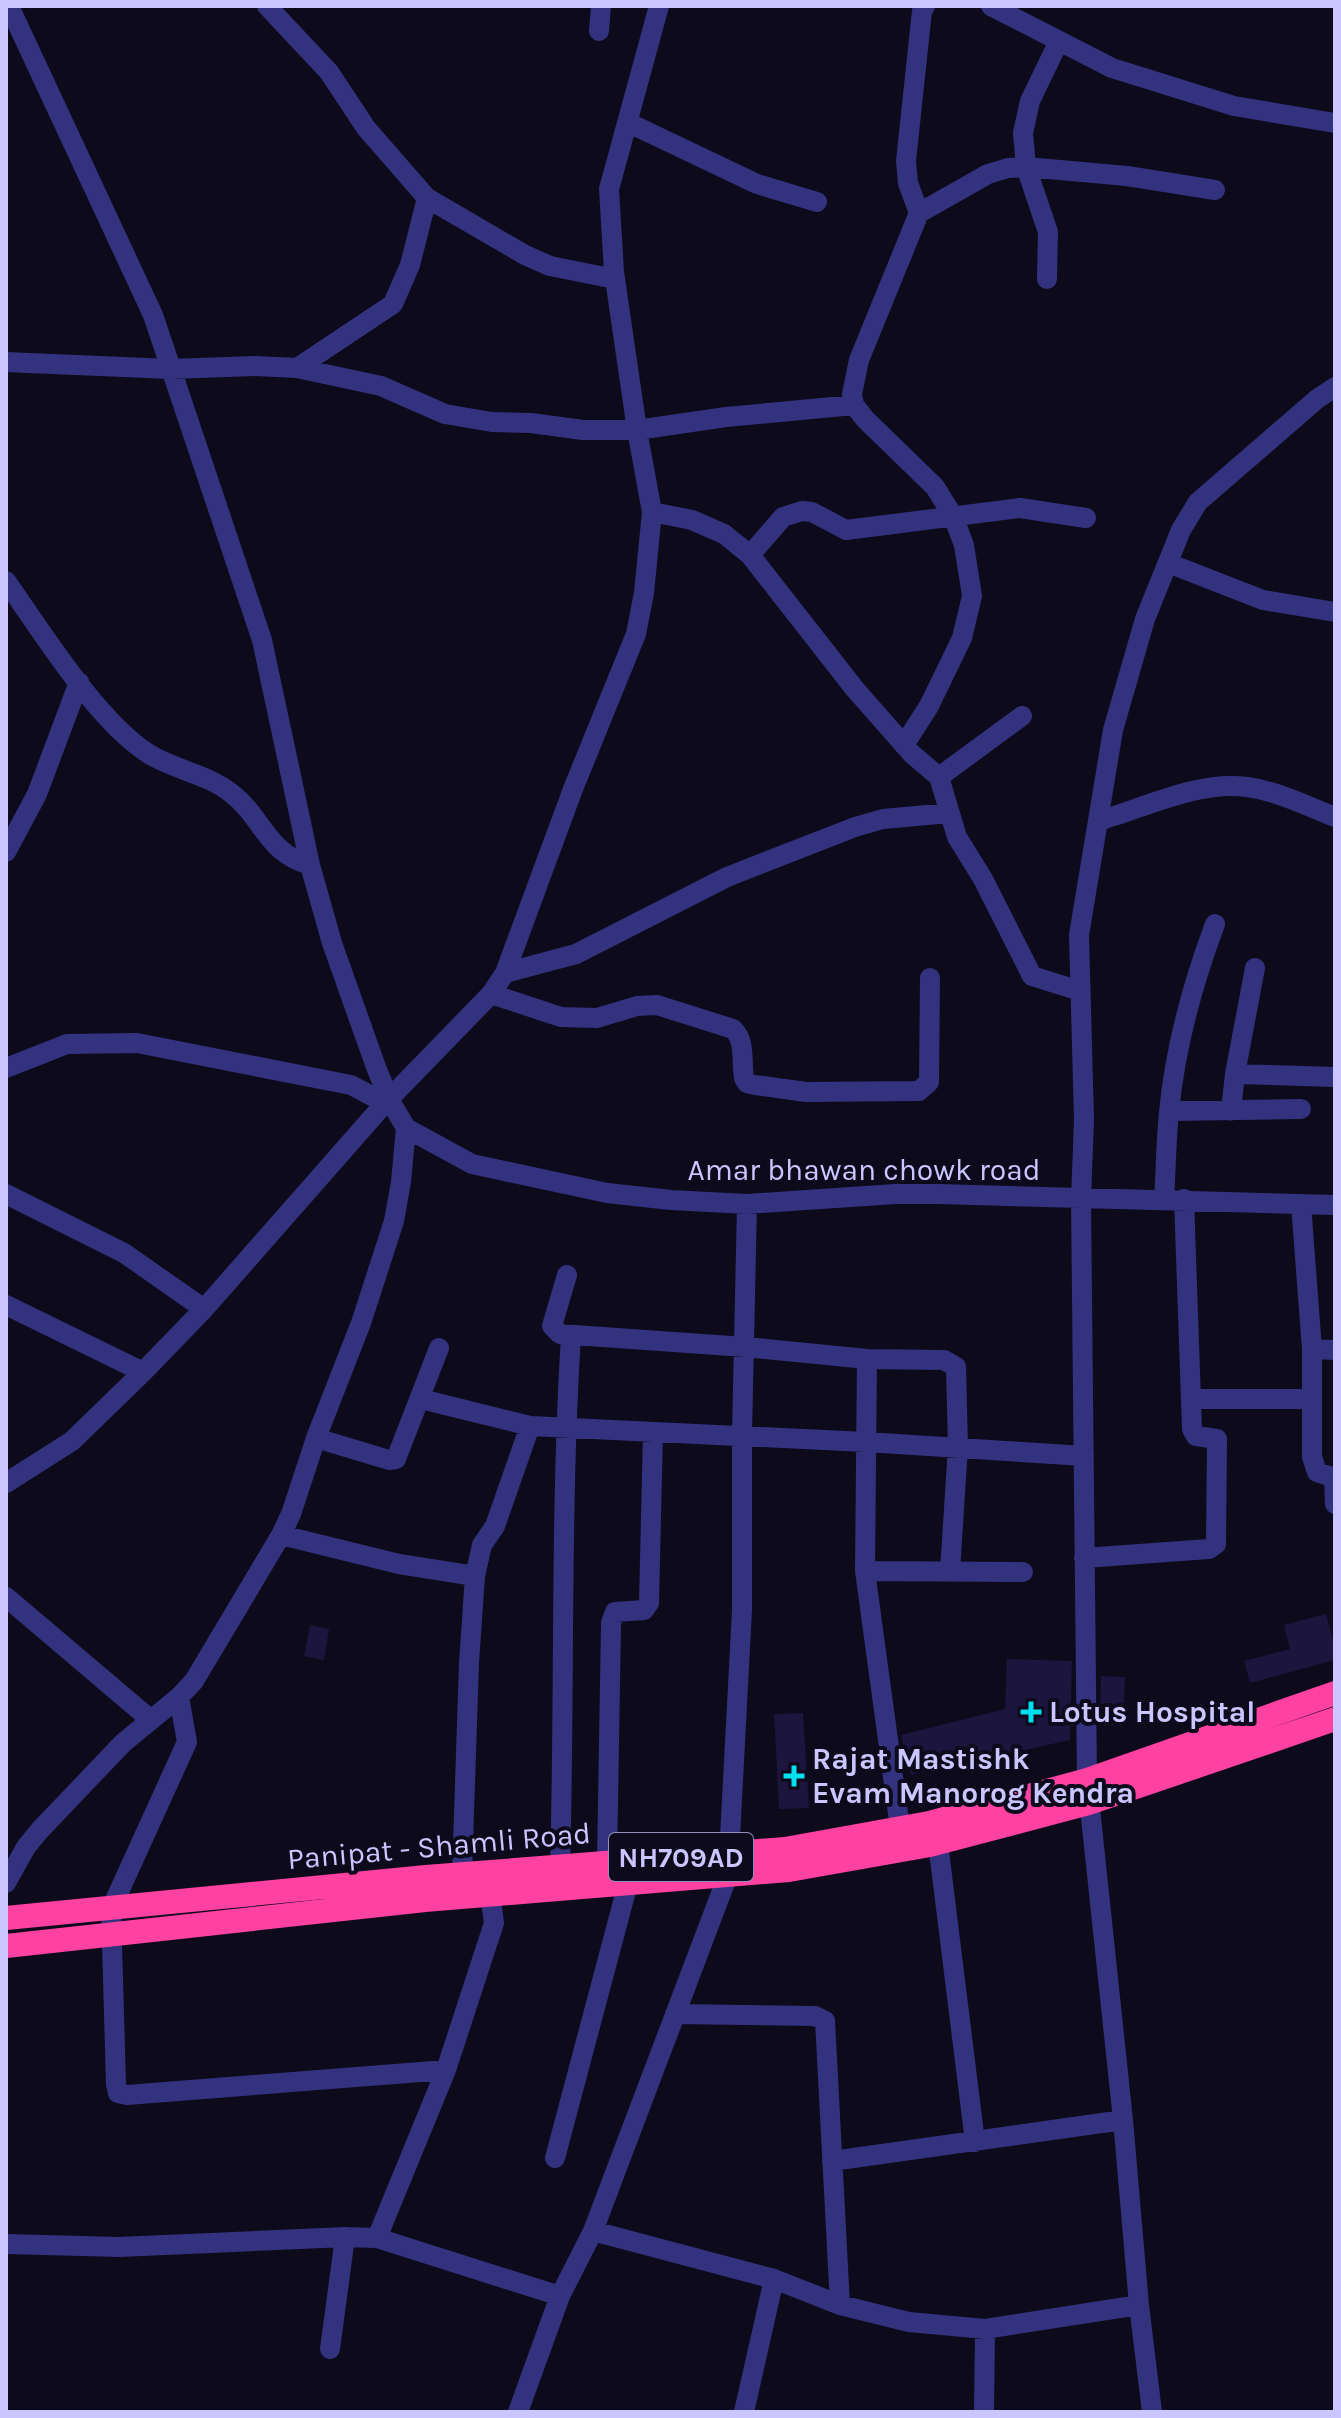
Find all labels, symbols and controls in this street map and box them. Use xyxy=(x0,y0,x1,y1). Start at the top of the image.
street label: Amar bhawan chowk road xyxy=(688,1152,1040,1188)
place label: Lotus Hospital xyxy=(1049,1694,1256,1730)
marker: Lotus Hospital xyxy=(1020,1701,1042,1723)
place label: Rajat Mastishk Evam Manorog Kendra xyxy=(812,1741,1134,1811)
marker: Rajat Mastishk Evam Manorog Kendra xyxy=(783,1765,805,1787)
street label: Panipat - Shamli Road xyxy=(286,1815,592,1877)
road number: NH709AD xyxy=(609,1833,753,1881)

